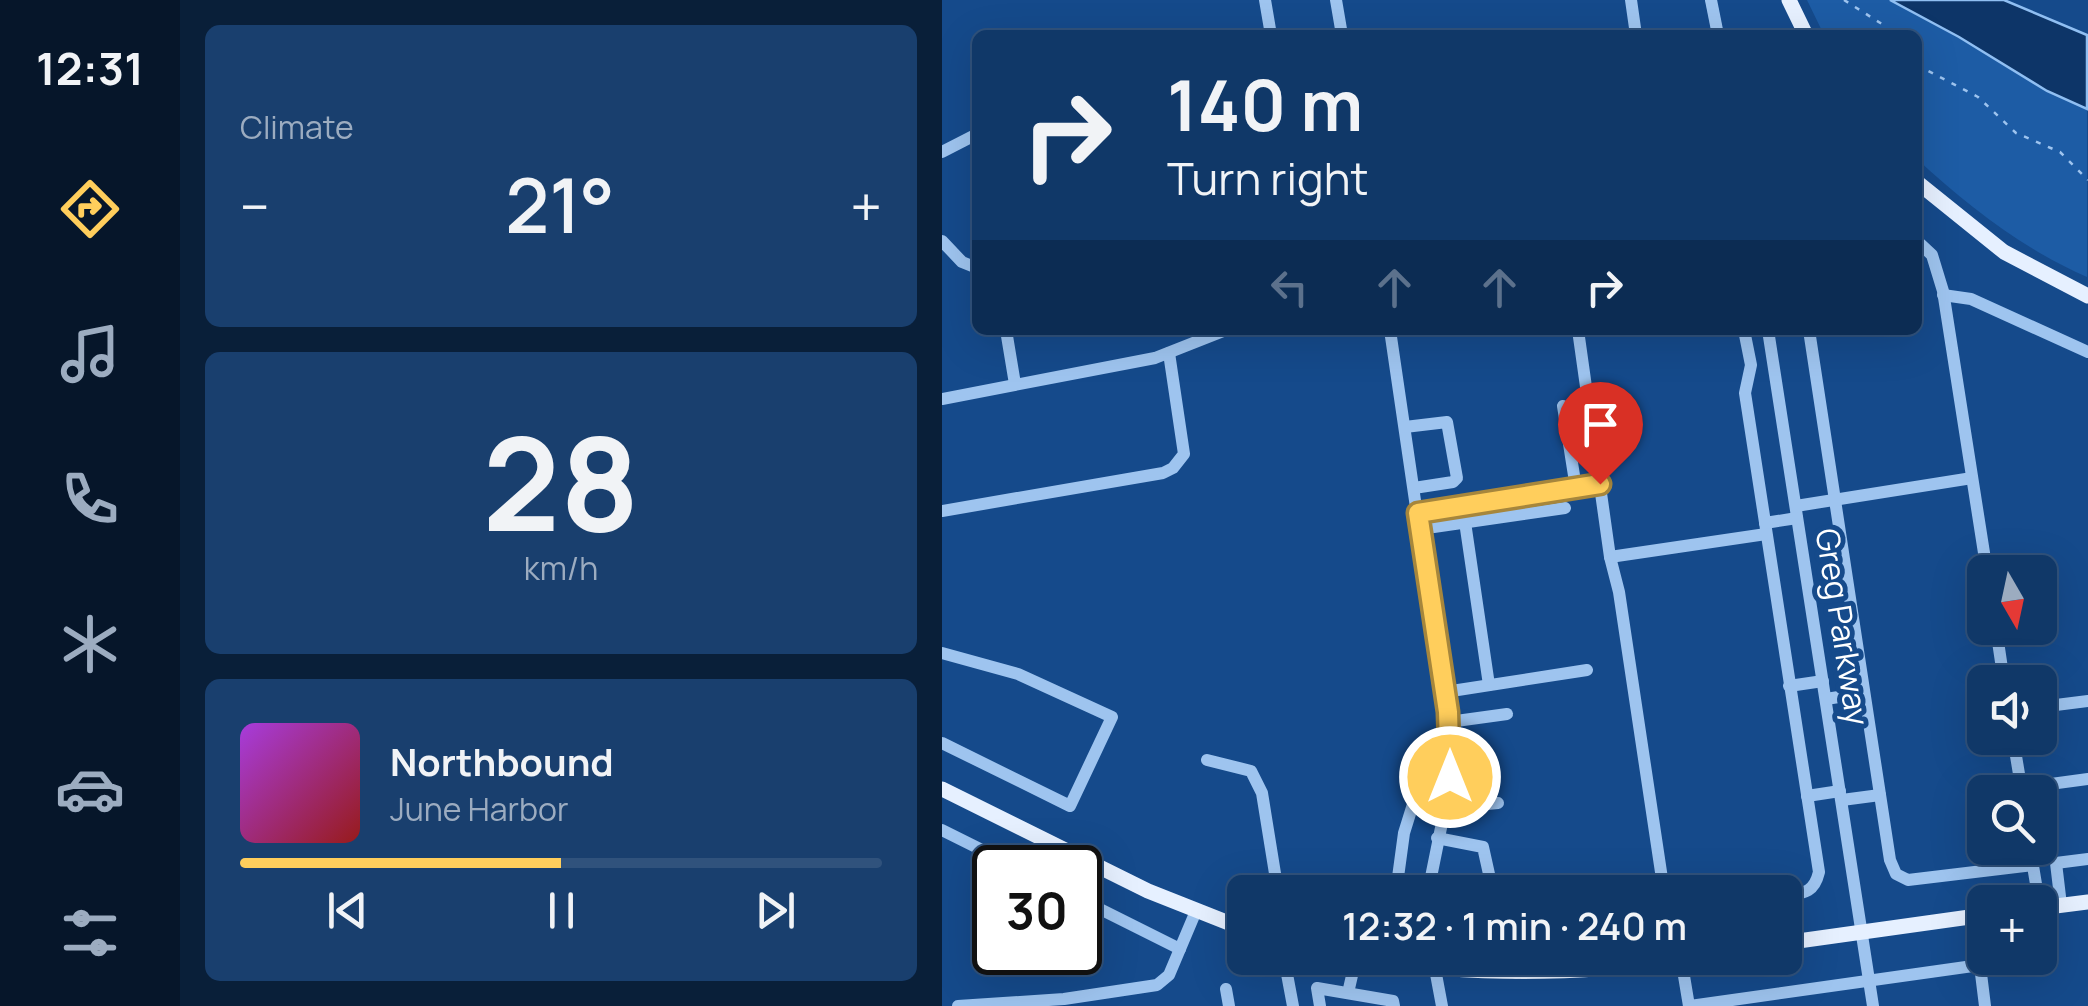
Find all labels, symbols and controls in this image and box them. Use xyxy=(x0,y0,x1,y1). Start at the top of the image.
text: 12:31 xyxy=(36,37,144,99)
text: 140 m xyxy=(1167,56,1363,152)
icon: right xyxy=(1002,70,1132,200)
text: Climate xyxy=(240,105,354,149)
text: Turn right xyxy=(1167,147,1368,209)
text: 21° xyxy=(505,153,615,256)
text: − xyxy=(240,168,270,244)
text: + xyxy=(850,168,882,244)
icon: directions xyxy=(55,174,125,244)
icon: left xyxy=(1262,260,1317,315)
icon: ahead xyxy=(1367,260,1422,315)
icon: ahead xyxy=(1472,260,1527,315)
icon: right xyxy=(1577,260,1632,315)
icon: music xyxy=(55,319,125,389)
pin xyxy=(1558,382,1643,485)
text: 28 xyxy=(482,392,640,570)
icon: arrive xyxy=(1573,397,1628,452)
icon: phone xyxy=(55,464,125,534)
street label: Greg Parkway xyxy=(1806,525,1880,729)
text: km/h xyxy=(524,546,598,590)
north arrow xyxy=(1967,555,2057,645)
map controls xyxy=(1967,555,2057,975)
icon: climate xyxy=(55,609,125,679)
button: sound xyxy=(1967,665,2057,755)
position arrow xyxy=(1398,725,1502,829)
text: Northbound xyxy=(390,735,614,787)
icon: car xyxy=(55,754,125,824)
button: search xyxy=(1967,775,2057,865)
text: June Harbor xyxy=(390,787,568,831)
speed limit sign: 30 xyxy=(972,845,1102,975)
icon: previous xyxy=(320,883,375,938)
icon: pause xyxy=(534,883,589,938)
icon: next xyxy=(748,883,803,938)
button: + xyxy=(1967,885,2057,975)
icon: filters xyxy=(55,898,125,968)
text: 12:32 · 1 min · 240 m xyxy=(1342,899,1687,951)

